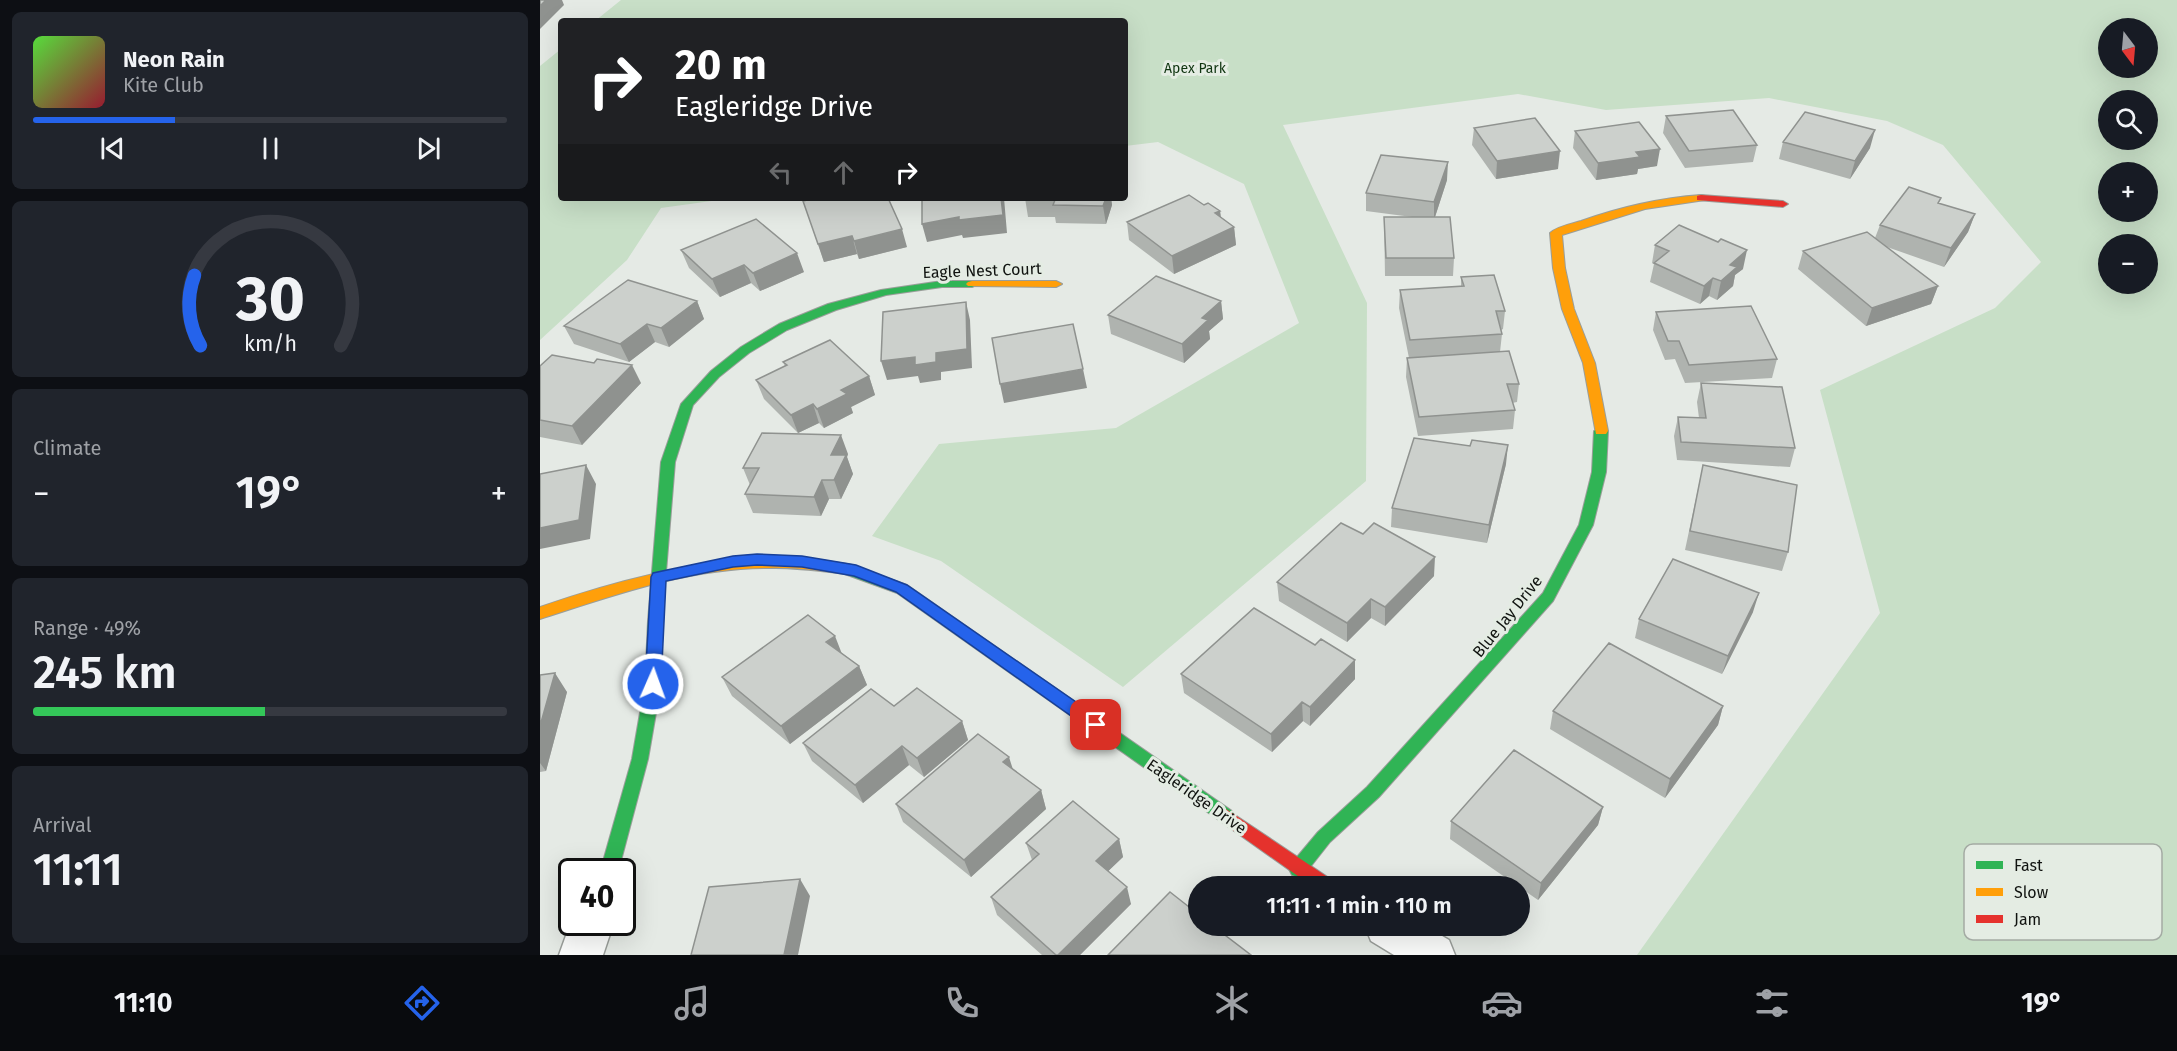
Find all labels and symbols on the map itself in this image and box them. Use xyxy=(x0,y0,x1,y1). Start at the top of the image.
north arrow xyxy=(2098,18,2158,78)
park label: Apex Park xyxy=(1164,60,1227,77)
street label: Eagle Nest Court xyxy=(922,259,1042,282)
street label: Blue Jay Drive xyxy=(1469,572,1546,661)
position arrow xyxy=(621,652,685,716)
pin xyxy=(1070,699,1121,750)
street label: Eagleridge Drive xyxy=(1143,755,1250,838)
legend xyxy=(1964,844,2162,940)
text: Fast xyxy=(2014,856,2043,875)
speed limit sign: 40 xyxy=(558,858,636,936)
text: Slow xyxy=(2014,883,2049,902)
text: Jam xyxy=(2014,910,2041,929)

